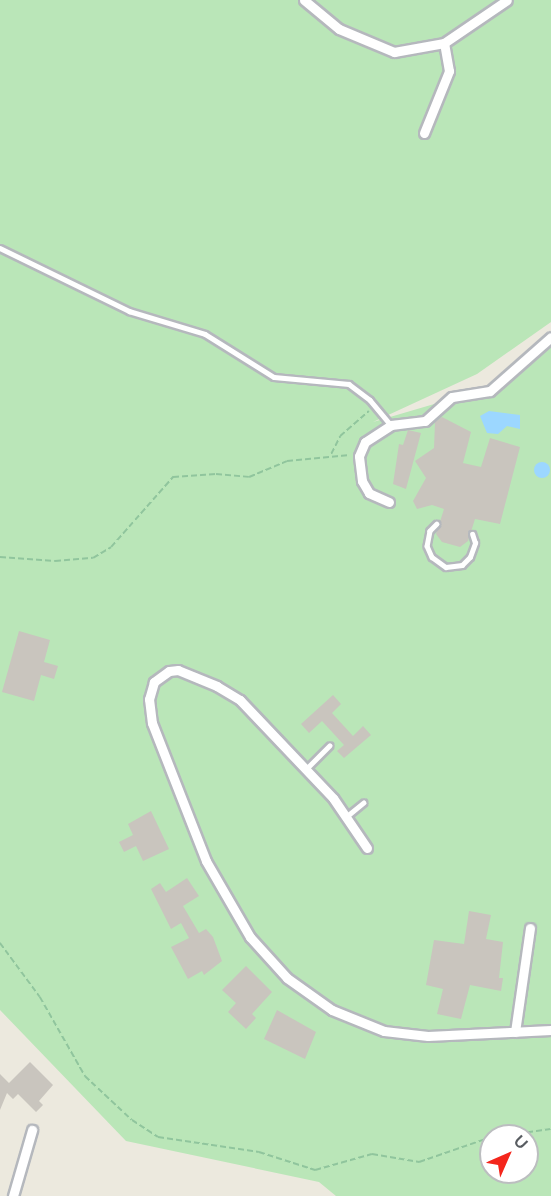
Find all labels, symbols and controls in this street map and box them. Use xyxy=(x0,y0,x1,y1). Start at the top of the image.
north arrow xyxy=(479,1124,539,1184)
text: U xyxy=(510,1131,532,1153)

